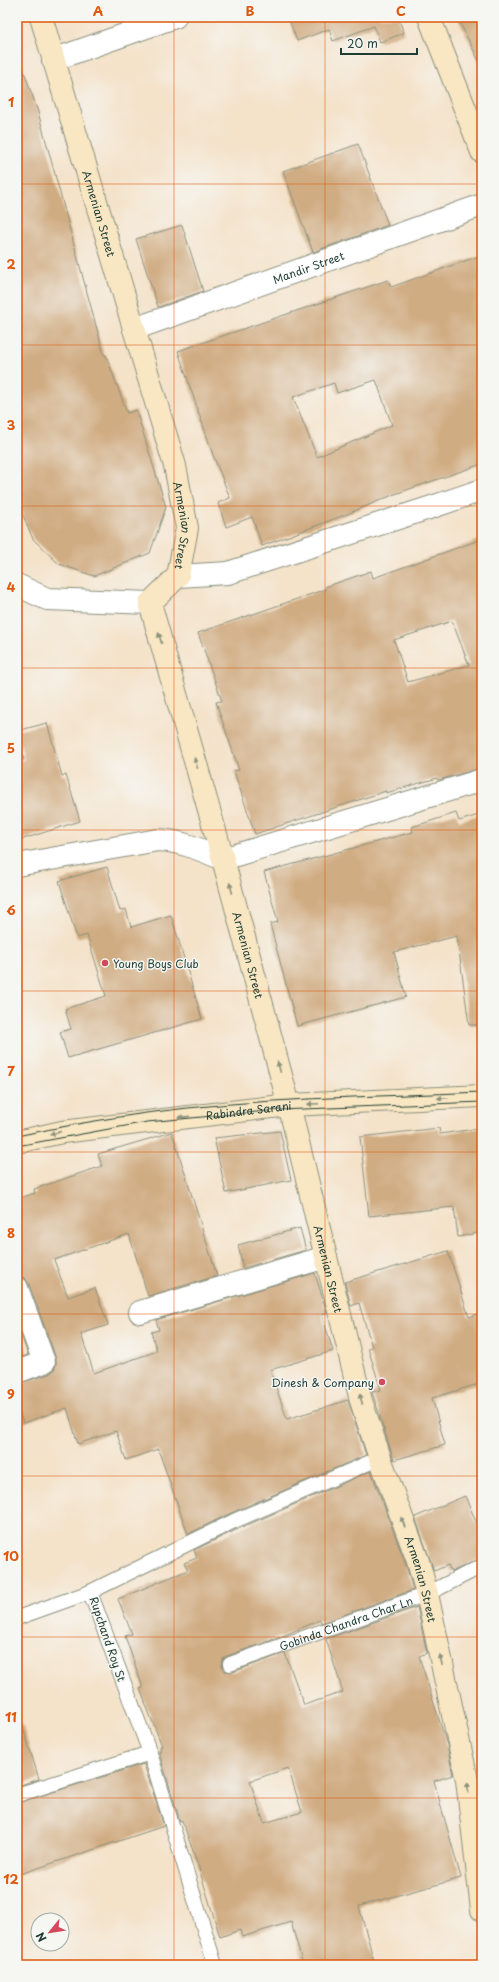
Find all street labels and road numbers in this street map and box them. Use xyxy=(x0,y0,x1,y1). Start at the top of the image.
street label: Armenian Street xyxy=(79,168,121,259)
street label: Mandir Street xyxy=(270,246,347,287)
street label: Armenian Street xyxy=(170,480,196,571)
street label: Armenian Street xyxy=(229,910,269,1001)
street label: Rabindra Sarani xyxy=(205,1096,292,1123)
street label: Armenian Street xyxy=(310,1223,348,1315)
street label: Armenian Street xyxy=(401,1533,441,1624)
street label: Gobinda Chandra Char Ln xyxy=(277,1591,415,1654)
street label: Rupchand Roy St xyxy=(86,1594,131,1684)

